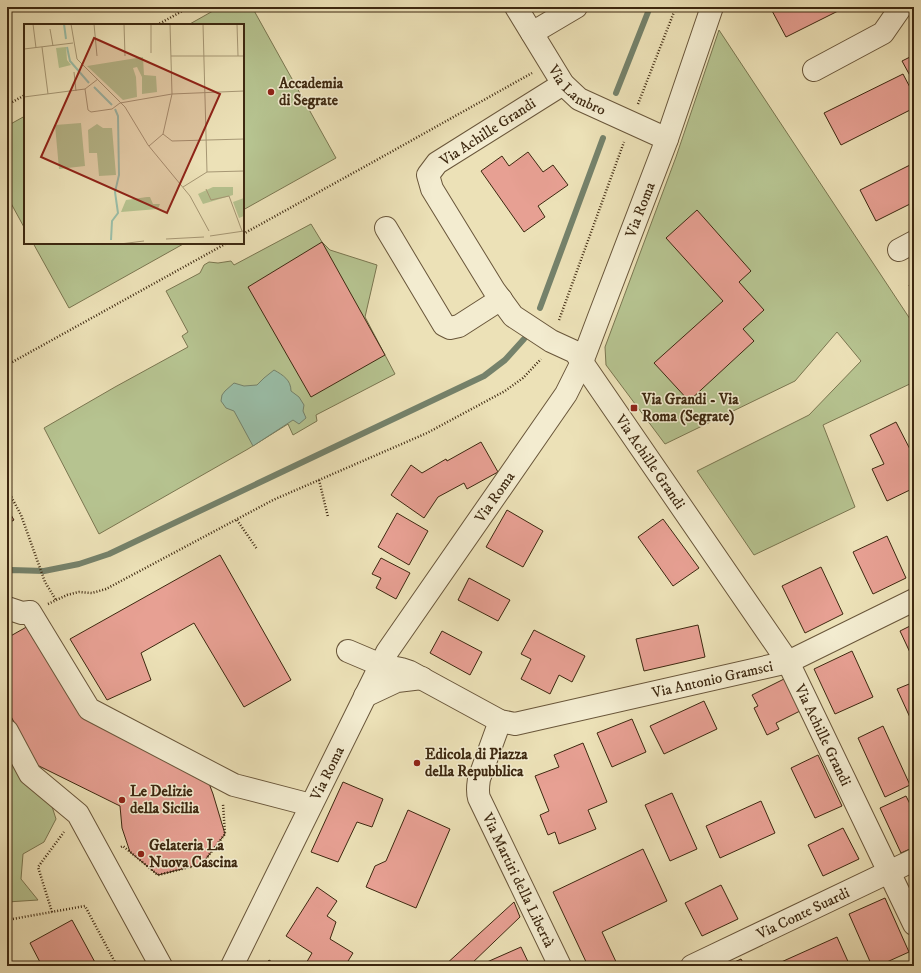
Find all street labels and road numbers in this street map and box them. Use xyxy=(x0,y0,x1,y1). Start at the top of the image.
street label: Via Lambro xyxy=(544,60,609,119)
street label: Via Achille Grandi xyxy=(436,94,540,171)
street label: Via Roma xyxy=(620,179,659,241)
street label: Via Achille Grandi xyxy=(611,410,690,513)
street label: Via Roma xyxy=(470,467,519,527)
street label: Via Antonio Gramsci xyxy=(649,656,775,702)
street label: Via Achille Grandi xyxy=(790,680,856,789)
street label: Via Roma xyxy=(305,743,349,804)
street label: Via Martiri della Libertà xyxy=(478,809,559,951)
street label: Via Conte Suardi xyxy=(753,883,853,944)

